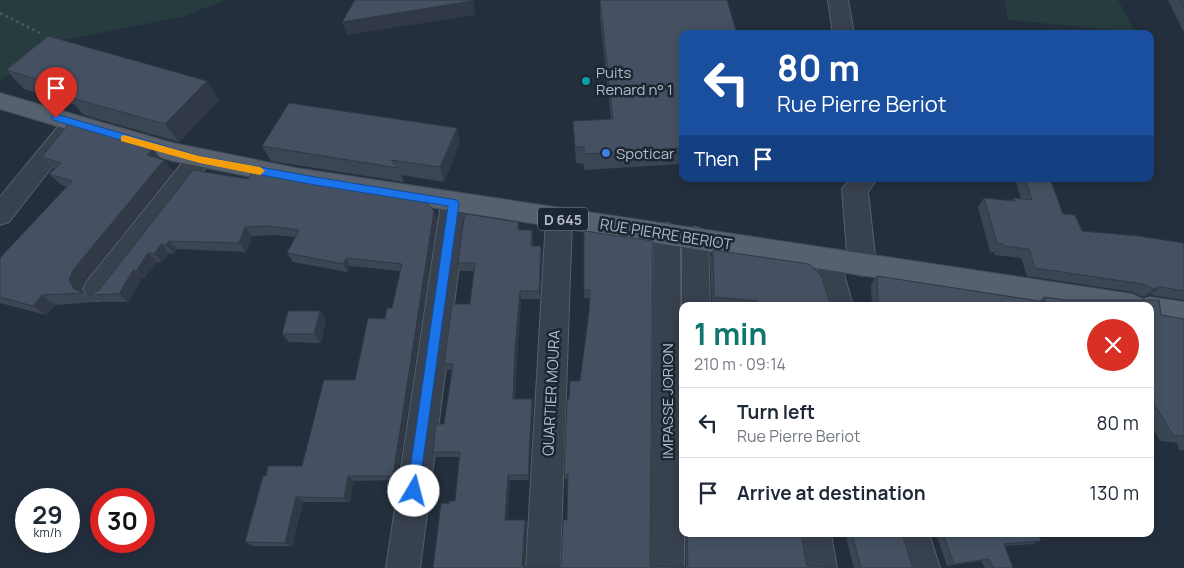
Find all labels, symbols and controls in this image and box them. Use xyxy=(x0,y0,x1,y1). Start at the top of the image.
text: 80 m xyxy=(777,44,860,92)
icon: left xyxy=(694,50,759,115)
place label: Puits Renard n° 1 xyxy=(596,62,673,100)
pin xyxy=(35,67,77,118)
icon: arrive xyxy=(42,74,70,102)
marker: Puits Renard n° 1 xyxy=(580,75,592,87)
text: Rue Pierre Beriot xyxy=(777,89,947,119)
place label: Spoticar xyxy=(616,143,675,164)
icon: arrive xyxy=(749,145,777,173)
text: Then xyxy=(694,146,739,172)
marker: Spoticar xyxy=(600,147,612,159)
road number: D 645 xyxy=(538,208,588,230)
street label: RUE PIERRE BERIOT xyxy=(599,213,734,255)
text: 1 min xyxy=(694,313,767,354)
button: close xyxy=(1087,319,1139,371)
street label: QUARTIER MOURA xyxy=(537,329,565,457)
street label: IMPASSE JORION xyxy=(657,343,678,459)
text: 210 m · 09:14 xyxy=(694,353,786,375)
text: Turn left xyxy=(737,399,815,425)
icon: left xyxy=(694,409,722,437)
text: 80 m xyxy=(1096,410,1139,436)
text: Rue Pierre Beriot xyxy=(737,425,860,447)
position arrow xyxy=(387,464,439,516)
icon: arrive xyxy=(694,479,722,507)
text: Arrive at destination xyxy=(737,480,926,506)
text: 130 m xyxy=(1090,480,1139,506)
speed limit sign: 30 xyxy=(90,488,155,553)
text: 29 xyxy=(32,497,63,532)
text: km/h xyxy=(34,524,61,541)

